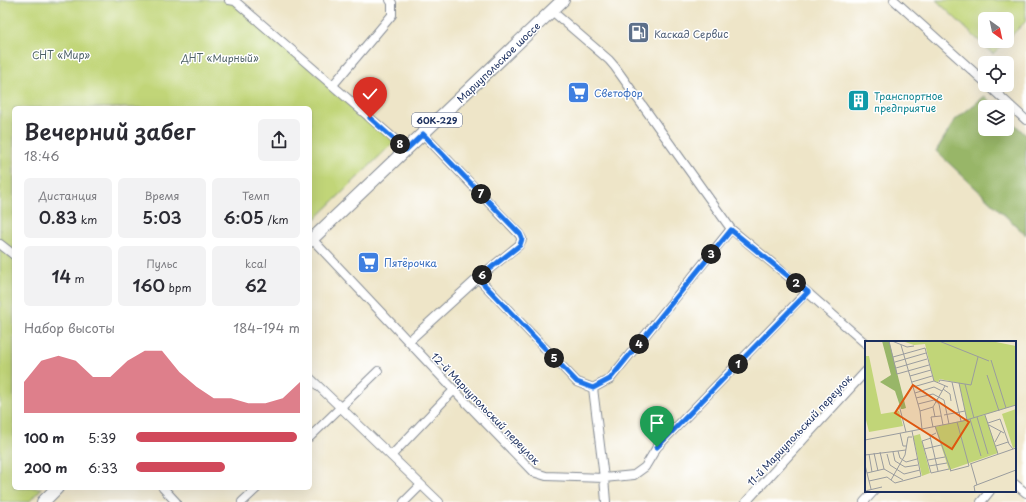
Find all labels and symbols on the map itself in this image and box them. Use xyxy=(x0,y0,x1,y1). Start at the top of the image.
north arrow xyxy=(978,12,1014,48)
street label: Мариупольское шоссе xyxy=(453,18,543,106)
fuel station icon: Каскад Сервис xyxy=(625,20,651,46)
place label: Каскад Сервис xyxy=(654,26,728,41)
park label: СНТ «Мир» xyxy=(32,47,90,62)
park label: ДНТ «Мирный» xyxy=(180,50,259,65)
pin xyxy=(353,77,387,118)
supermarket icon: Светофор xyxy=(566,79,592,105)
place label: Светофор xyxy=(594,85,643,100)
building icon: Транспортное предприятие xyxy=(845,88,871,114)
place label: Транспортное предприятие xyxy=(874,88,943,115)
road number: 60К-229 xyxy=(412,113,462,127)
pin: 8 xyxy=(390,134,410,154)
pin: 7 xyxy=(471,184,491,204)
pin: 3 xyxy=(701,244,721,264)
supermarket icon: Пятёрочка xyxy=(356,249,382,275)
place label: Пятёрочка xyxy=(384,255,438,270)
pin: 6 xyxy=(472,265,492,285)
pin: 2 xyxy=(786,273,806,293)
pin: 4 xyxy=(629,334,649,354)
inset map xyxy=(865,341,1016,492)
pin: 5 xyxy=(544,348,564,368)
street label: 12-й Мариупольский переулок xyxy=(428,349,544,468)
pin: 1 xyxy=(728,354,748,374)
street label: 11-й Мариупольский переулок xyxy=(743,371,856,490)
pin xyxy=(640,406,674,447)

